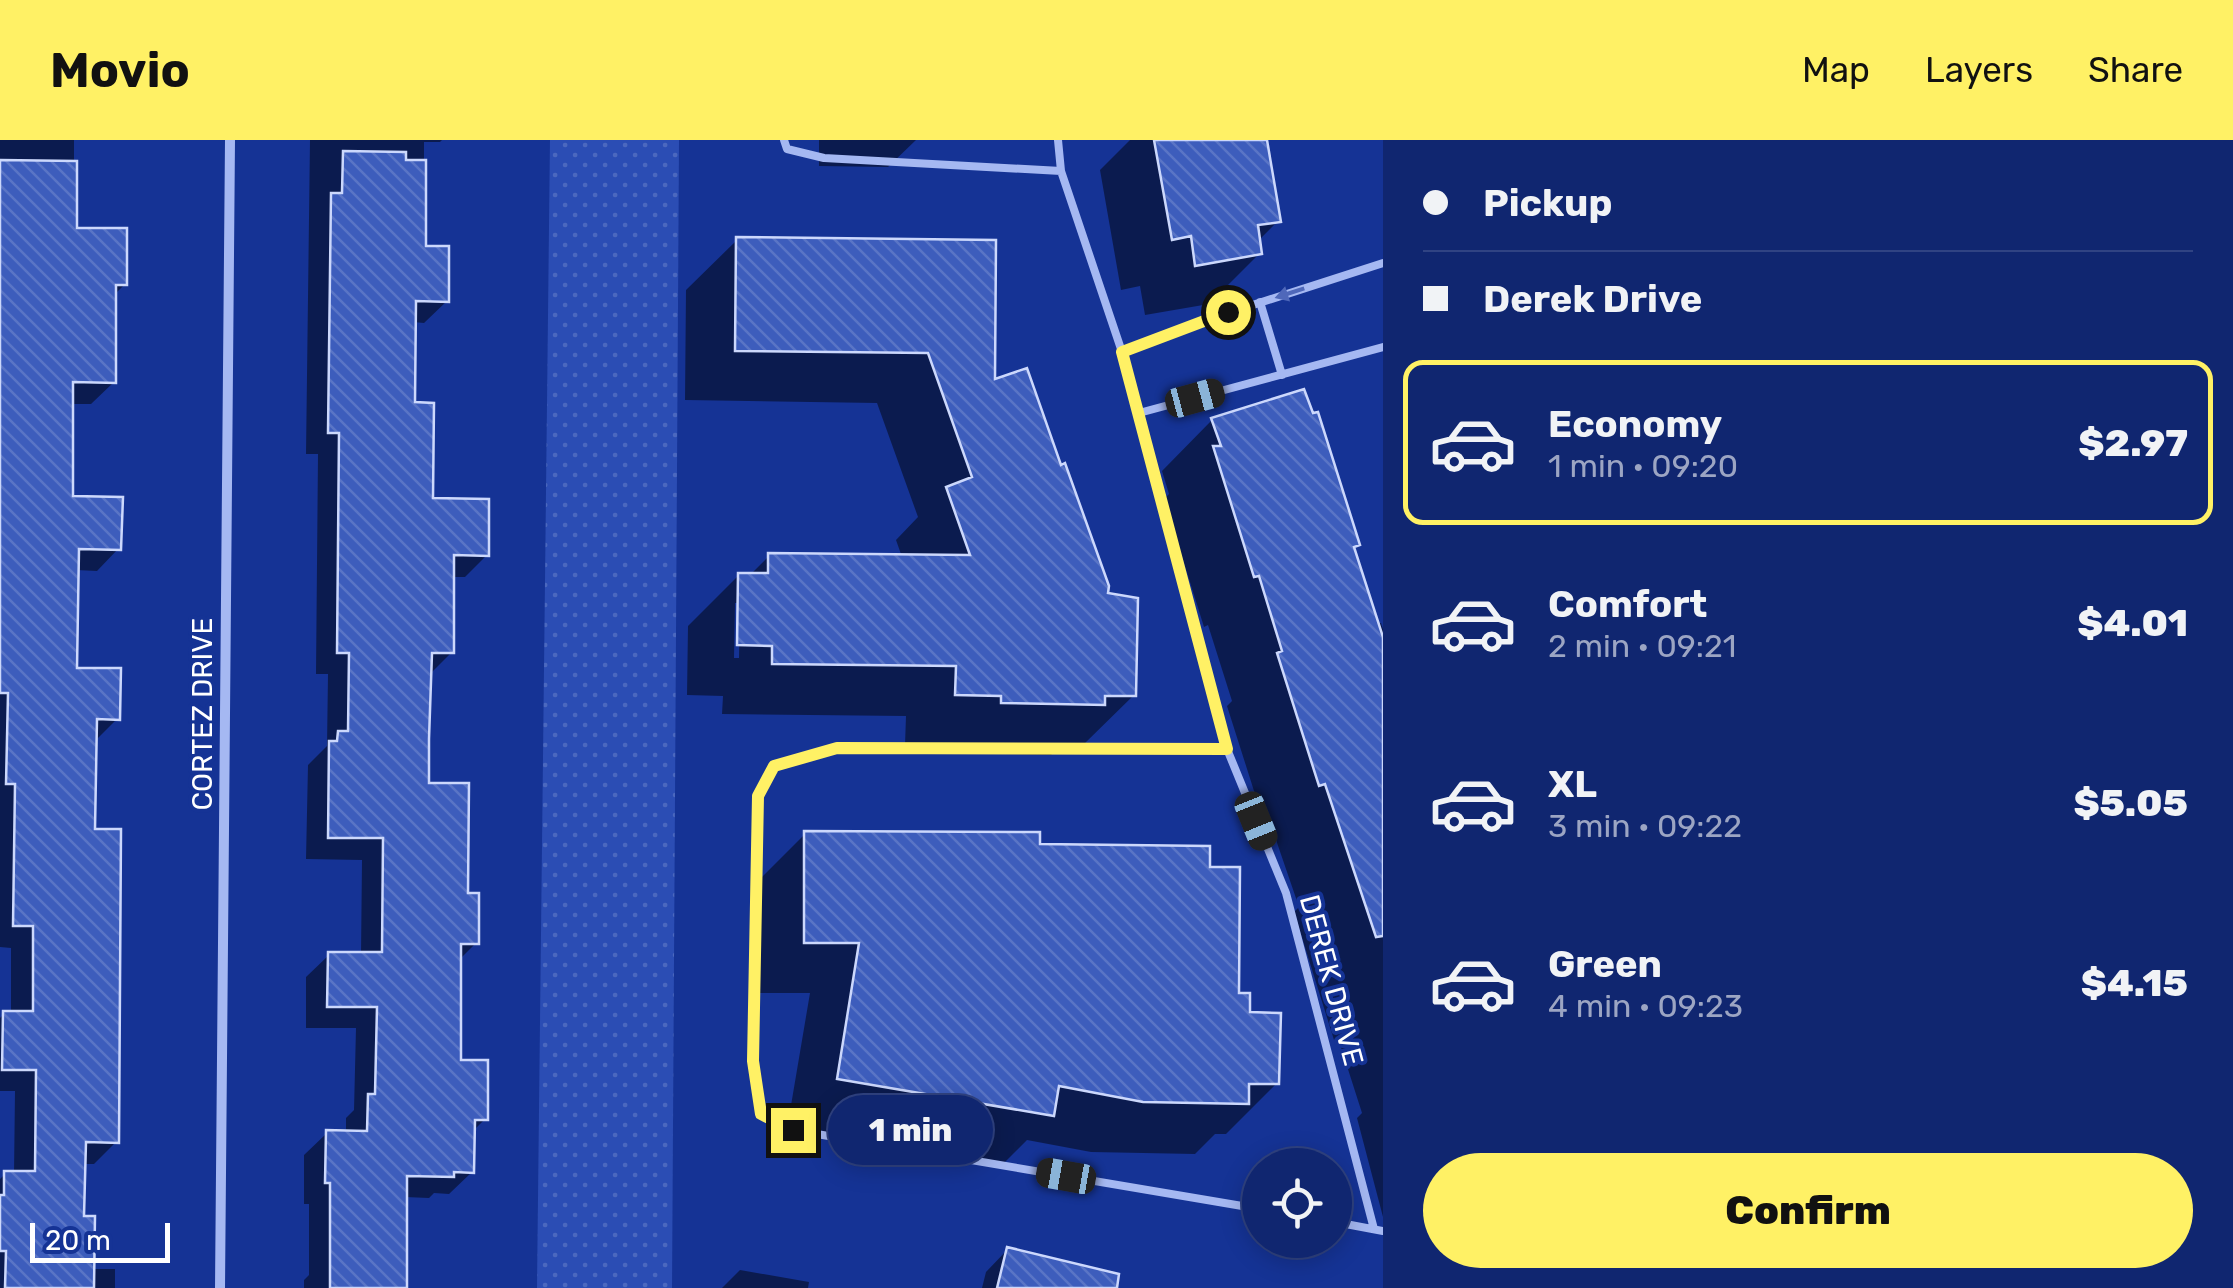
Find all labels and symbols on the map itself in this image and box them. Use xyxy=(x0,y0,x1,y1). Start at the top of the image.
one-way arrow xyxy=(1275,286,1305,301)
route start xyxy=(1206,290,1251,335)
car xyxy=(1162,376,1228,420)
street label: CORTEZ DRIVE xyxy=(186,617,219,811)
car xyxy=(1231,788,1281,854)
street label: DEREK DRIVE xyxy=(1293,891,1370,1069)
callout: 1 min xyxy=(828,1095,993,1165)
route end xyxy=(771,1108,816,1153)
car xyxy=(1034,1156,1098,1196)
scale bar xyxy=(30,1218,170,1262)

